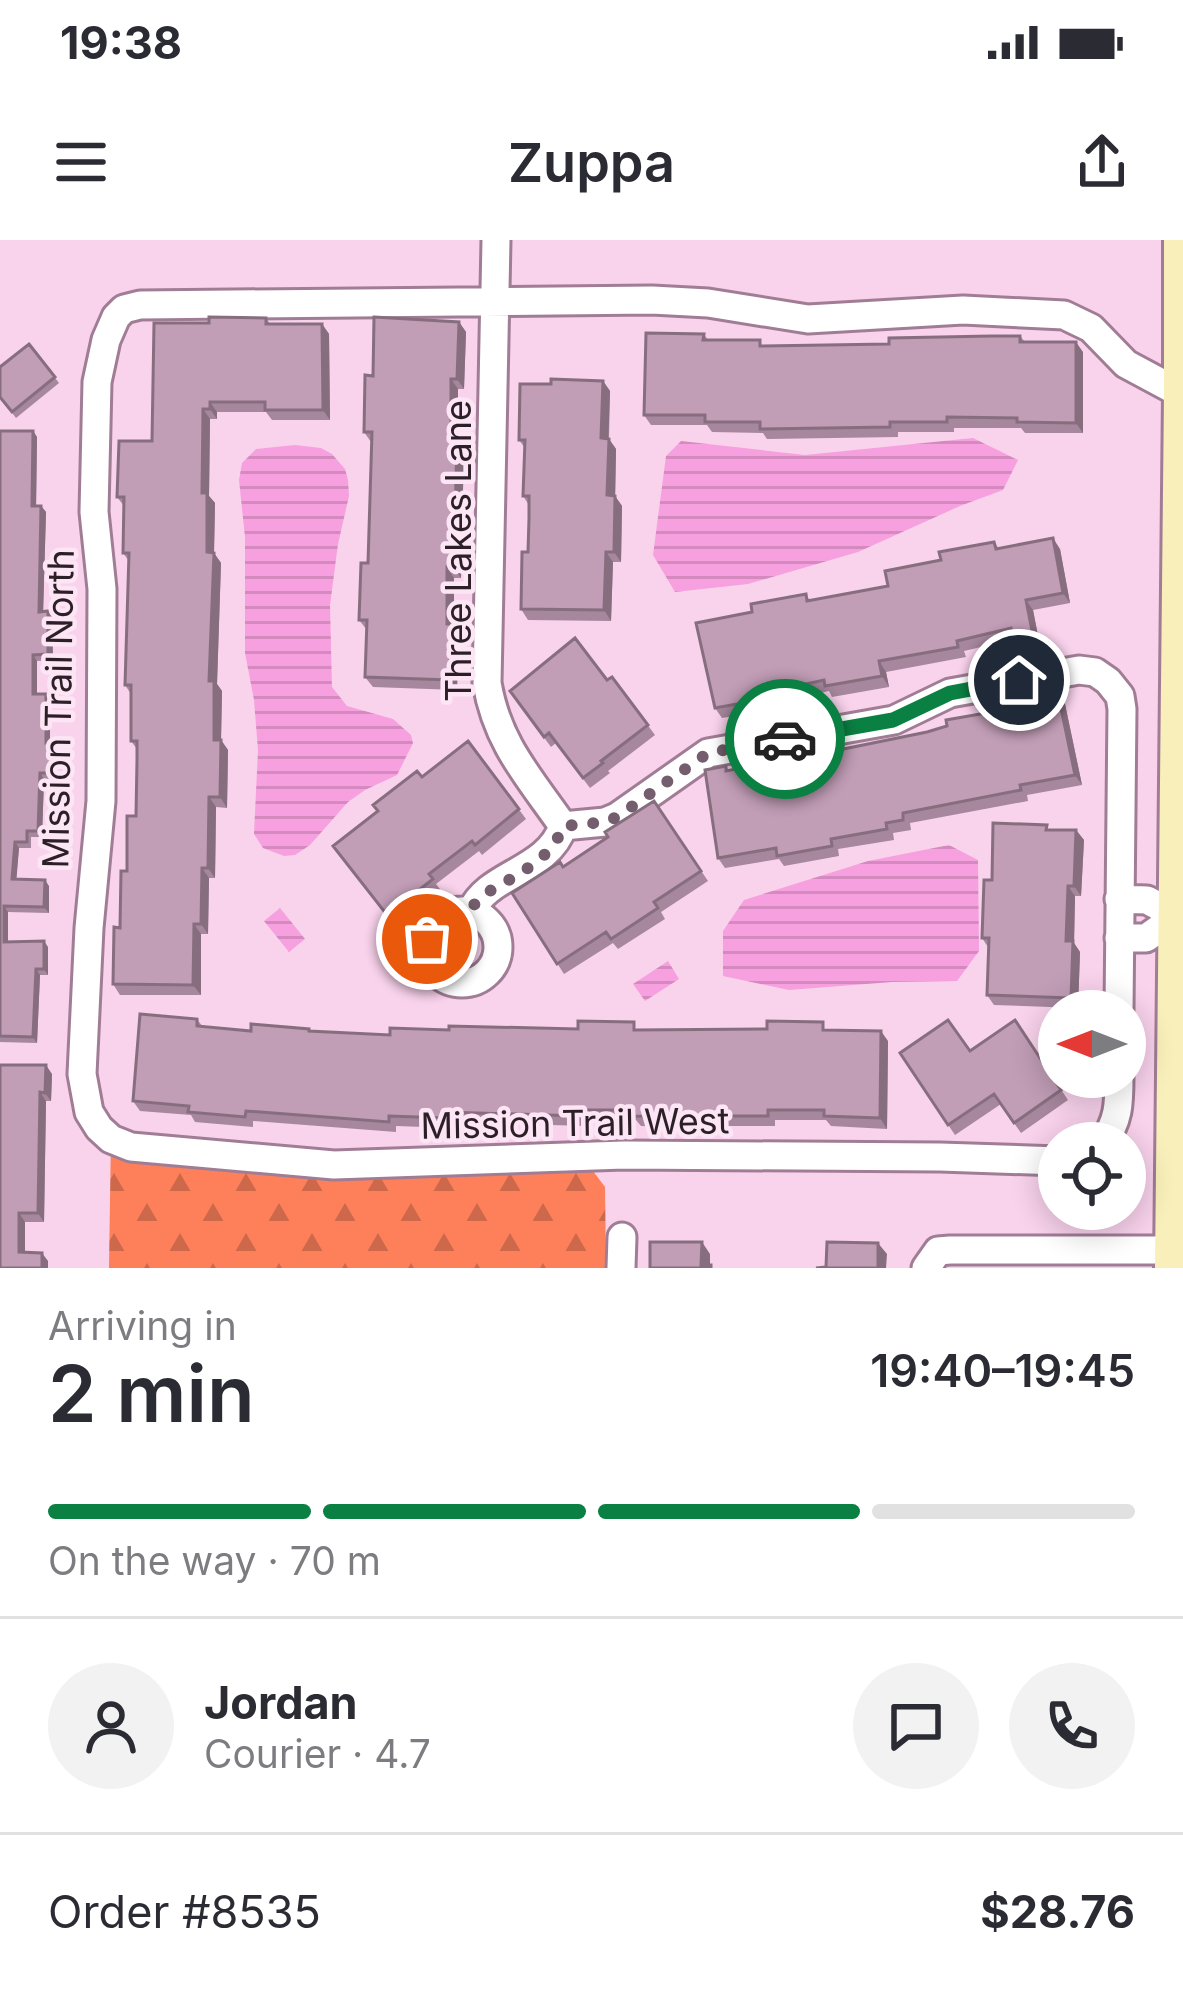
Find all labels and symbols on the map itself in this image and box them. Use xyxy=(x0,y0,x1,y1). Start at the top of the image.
street label: Three Lakes Lane xyxy=(436,400,480,702)
street label: Mission Trail North xyxy=(33,549,83,869)
pin xyxy=(968,629,1070,731)
courier xyxy=(725,679,845,799)
pin xyxy=(376,888,478,990)
north arrow xyxy=(1038,990,1146,1098)
street label: Mission Trail West xyxy=(420,1098,730,1148)

